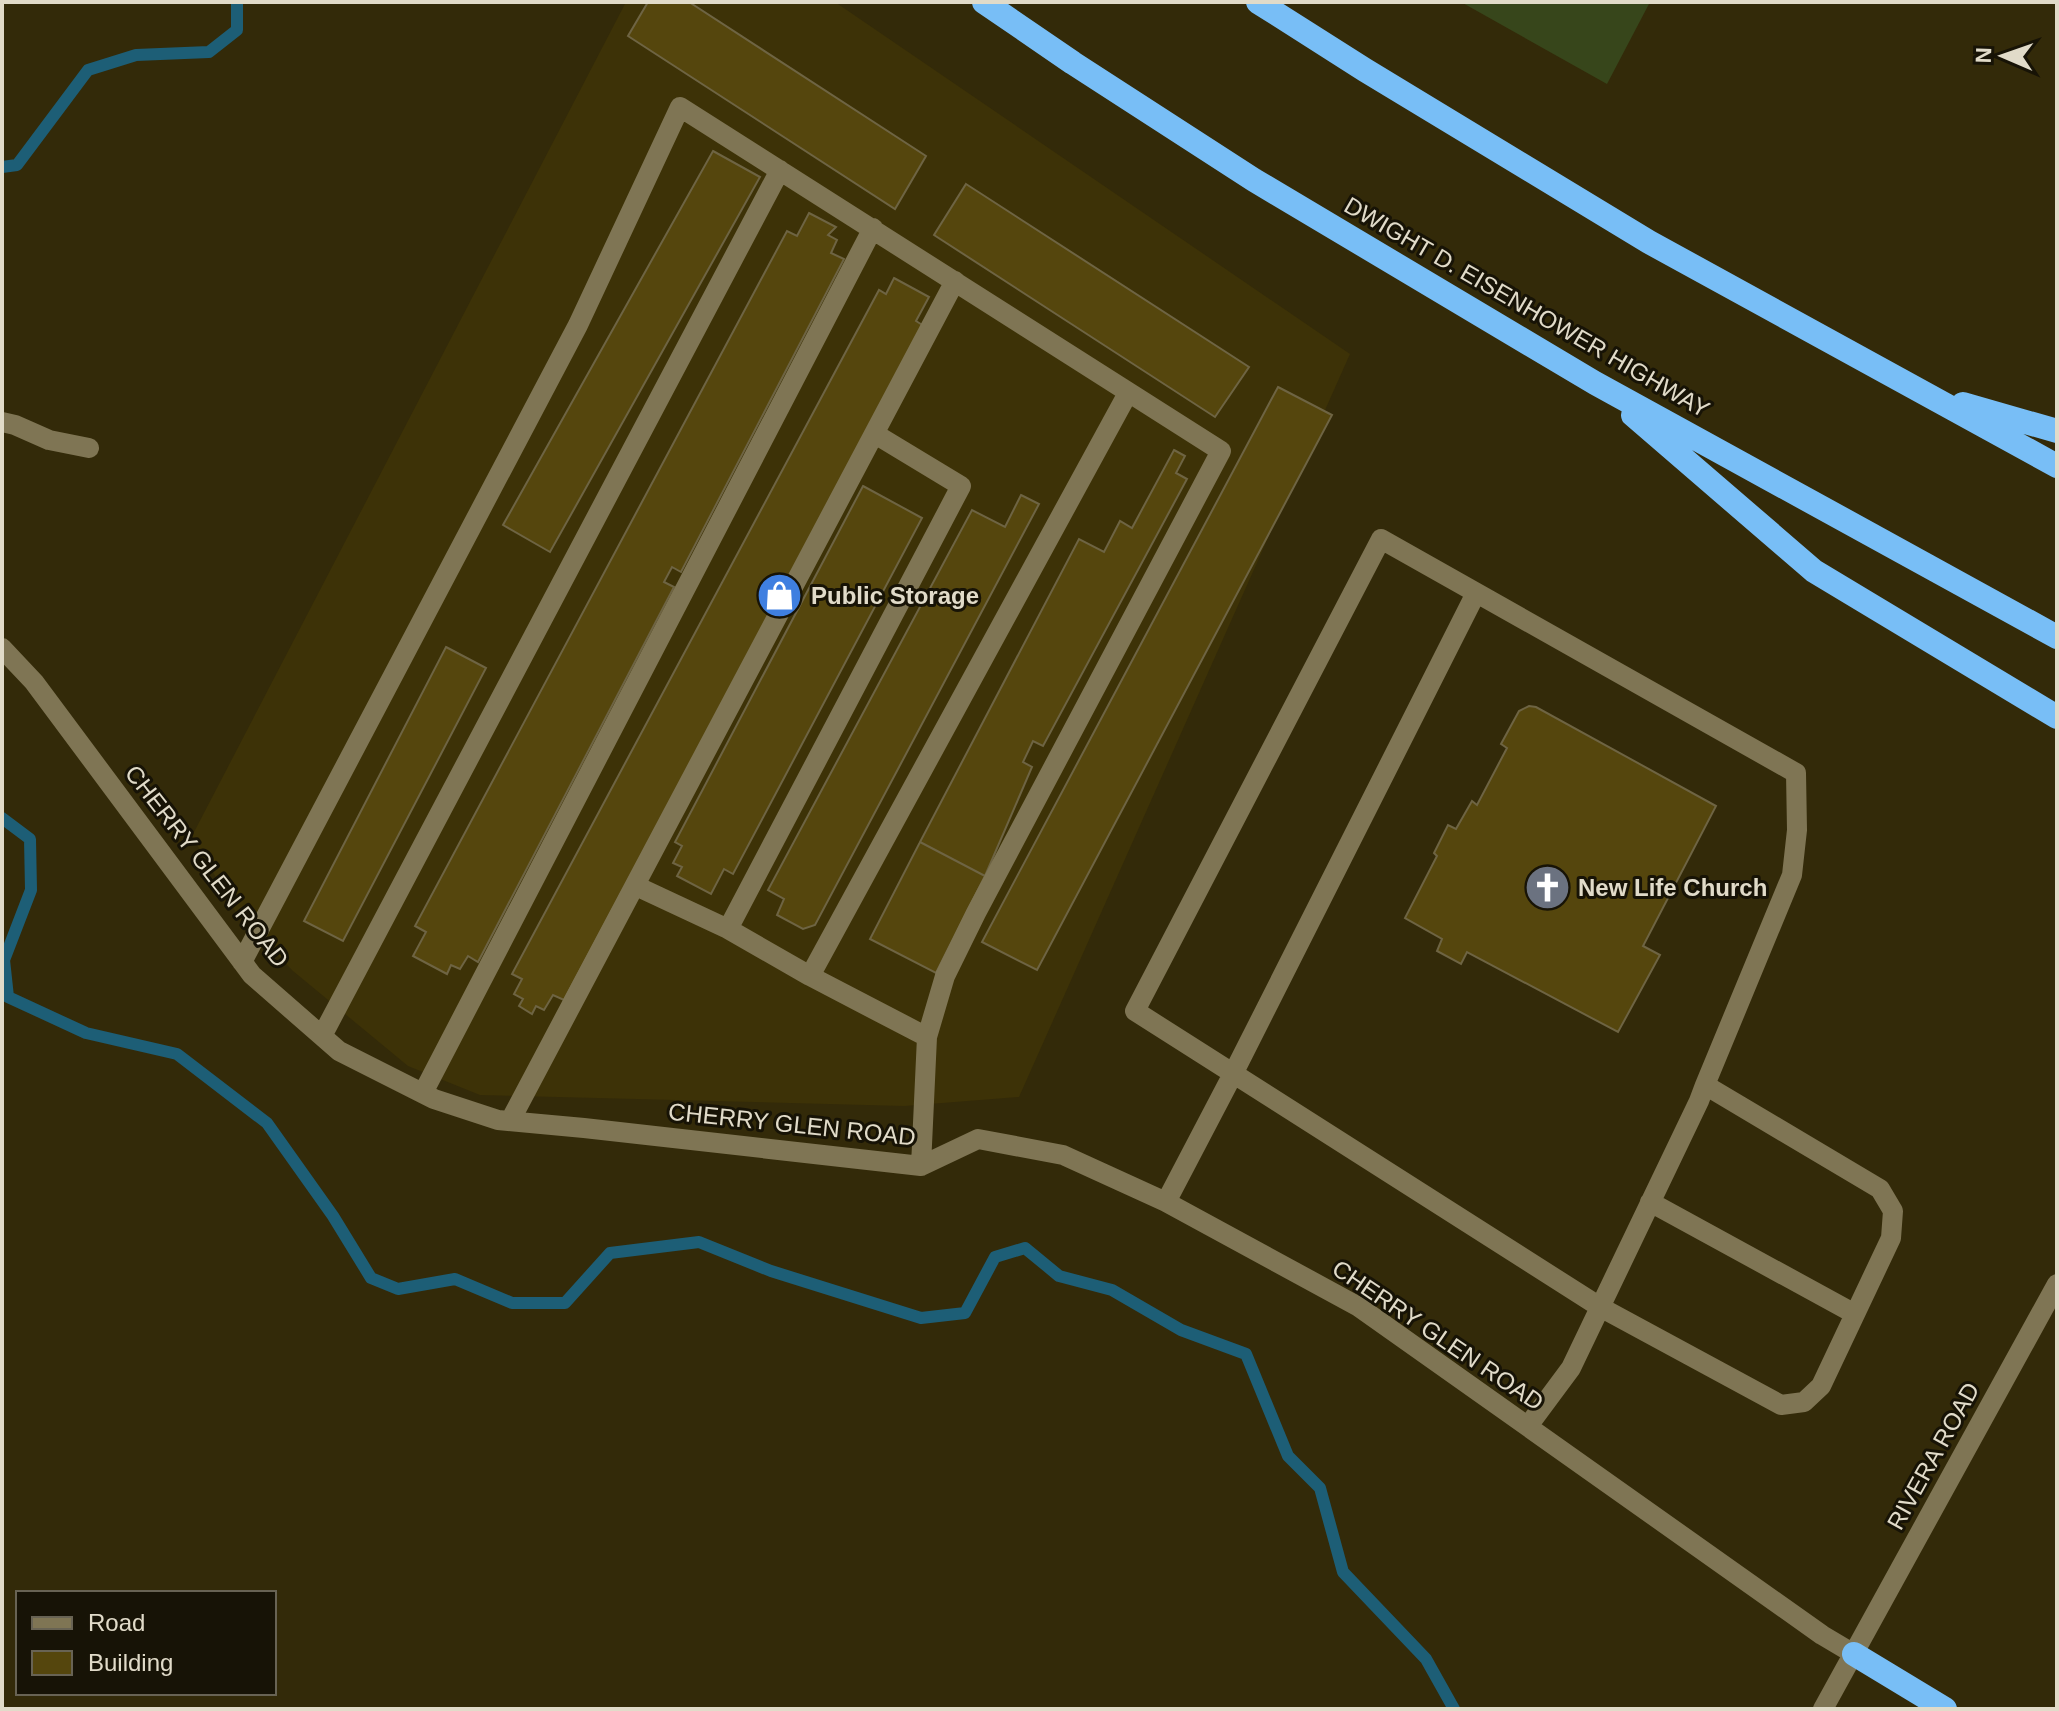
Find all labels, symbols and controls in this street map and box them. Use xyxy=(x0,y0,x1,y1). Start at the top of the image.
north arrow xyxy=(1963,16,2043,96)
text: N xyxy=(1971,47,1996,64)
street label: DWIGHT D. EISENHOWER HIGHWAY xyxy=(1340,191,1714,423)
shop icon: Public Storage xyxy=(756,571,804,619)
place label: Public Storage xyxy=(811,582,979,609)
street label: CHERRY GLEN ROAD xyxy=(120,760,294,972)
church icon: New Life Church xyxy=(1523,863,1571,911)
place label: New Life Church xyxy=(1578,874,1767,901)
street label: CHERRY GLEN ROAD xyxy=(667,1098,917,1150)
street label: CHERRY GLEN ROAD xyxy=(1327,1254,1549,1416)
street label: RIVERA ROAD xyxy=(1881,1378,1985,1534)
legend xyxy=(16,1591,276,1695)
text: Road xyxy=(88,1609,145,1636)
text: Building xyxy=(88,1649,173,1676)

